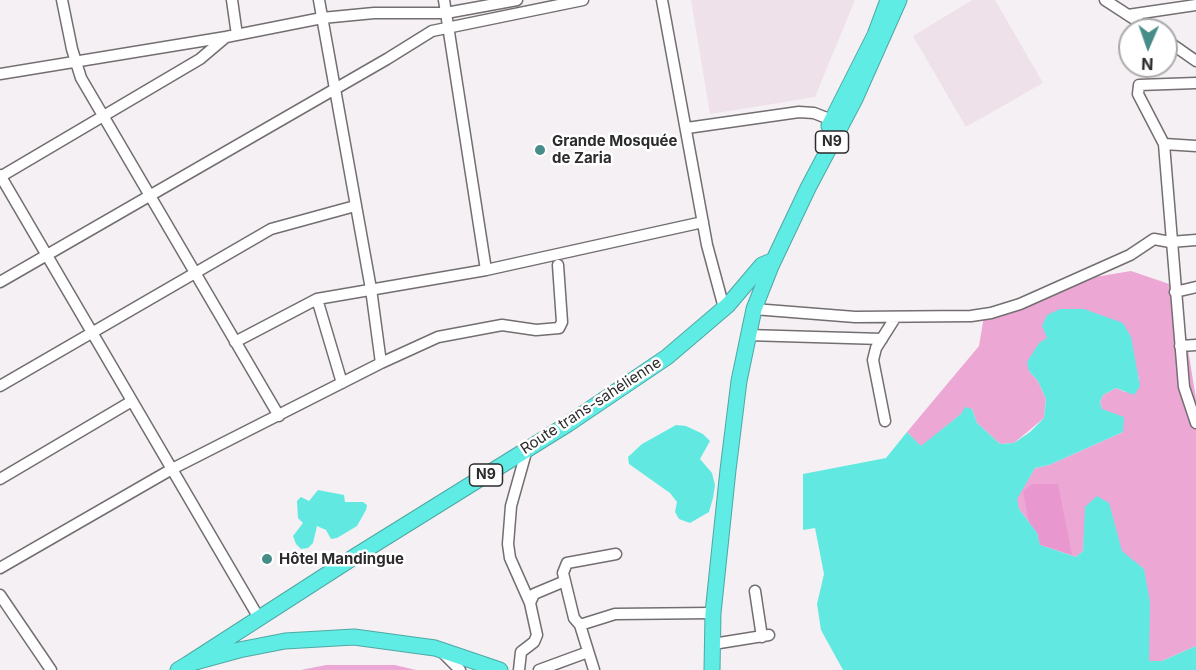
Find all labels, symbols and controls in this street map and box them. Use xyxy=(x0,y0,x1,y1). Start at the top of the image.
north arrow xyxy=(1118,18,1178,78)
text: N xyxy=(1141,54,1154,74)
road number: N9 xyxy=(816,131,848,153)
place label: Grande Mosquée de Zaria xyxy=(552,132,677,167)
marker: Grande Mosquée de Zaria xyxy=(533,143,547,157)
street label: Route trans-sahélienne xyxy=(517,354,665,458)
road number: N9 xyxy=(470,464,502,486)
place label: Hôtel Mandingue xyxy=(279,550,404,568)
marker: Hôtel Mandingue xyxy=(260,552,274,566)

